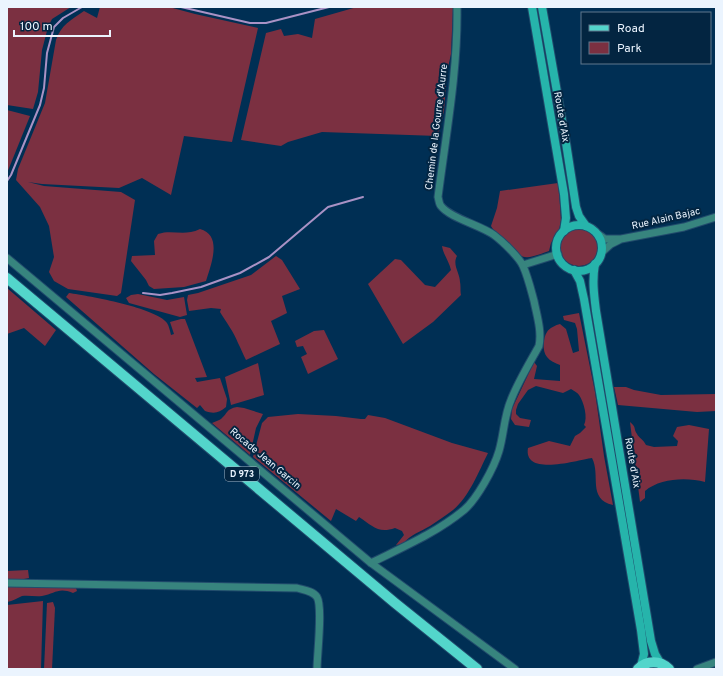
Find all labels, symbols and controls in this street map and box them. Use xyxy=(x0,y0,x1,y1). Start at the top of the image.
scale bar xyxy=(14,12,110,38)
legend xyxy=(581,12,711,64)
text: 100 m xyxy=(20,19,53,35)
text: Road xyxy=(617,21,645,37)
text: Park xyxy=(617,41,642,57)
street label: Chemin de la Gourre d'Aurre xyxy=(423,63,451,191)
street label: Route d'Aix xyxy=(550,91,572,143)
street label: Rue Alain Bajac xyxy=(631,205,701,233)
street label: Rocade Jean Garcin xyxy=(227,425,303,493)
street label: Route d'Aix xyxy=(621,437,643,489)
road number: D 973 xyxy=(225,467,259,481)

